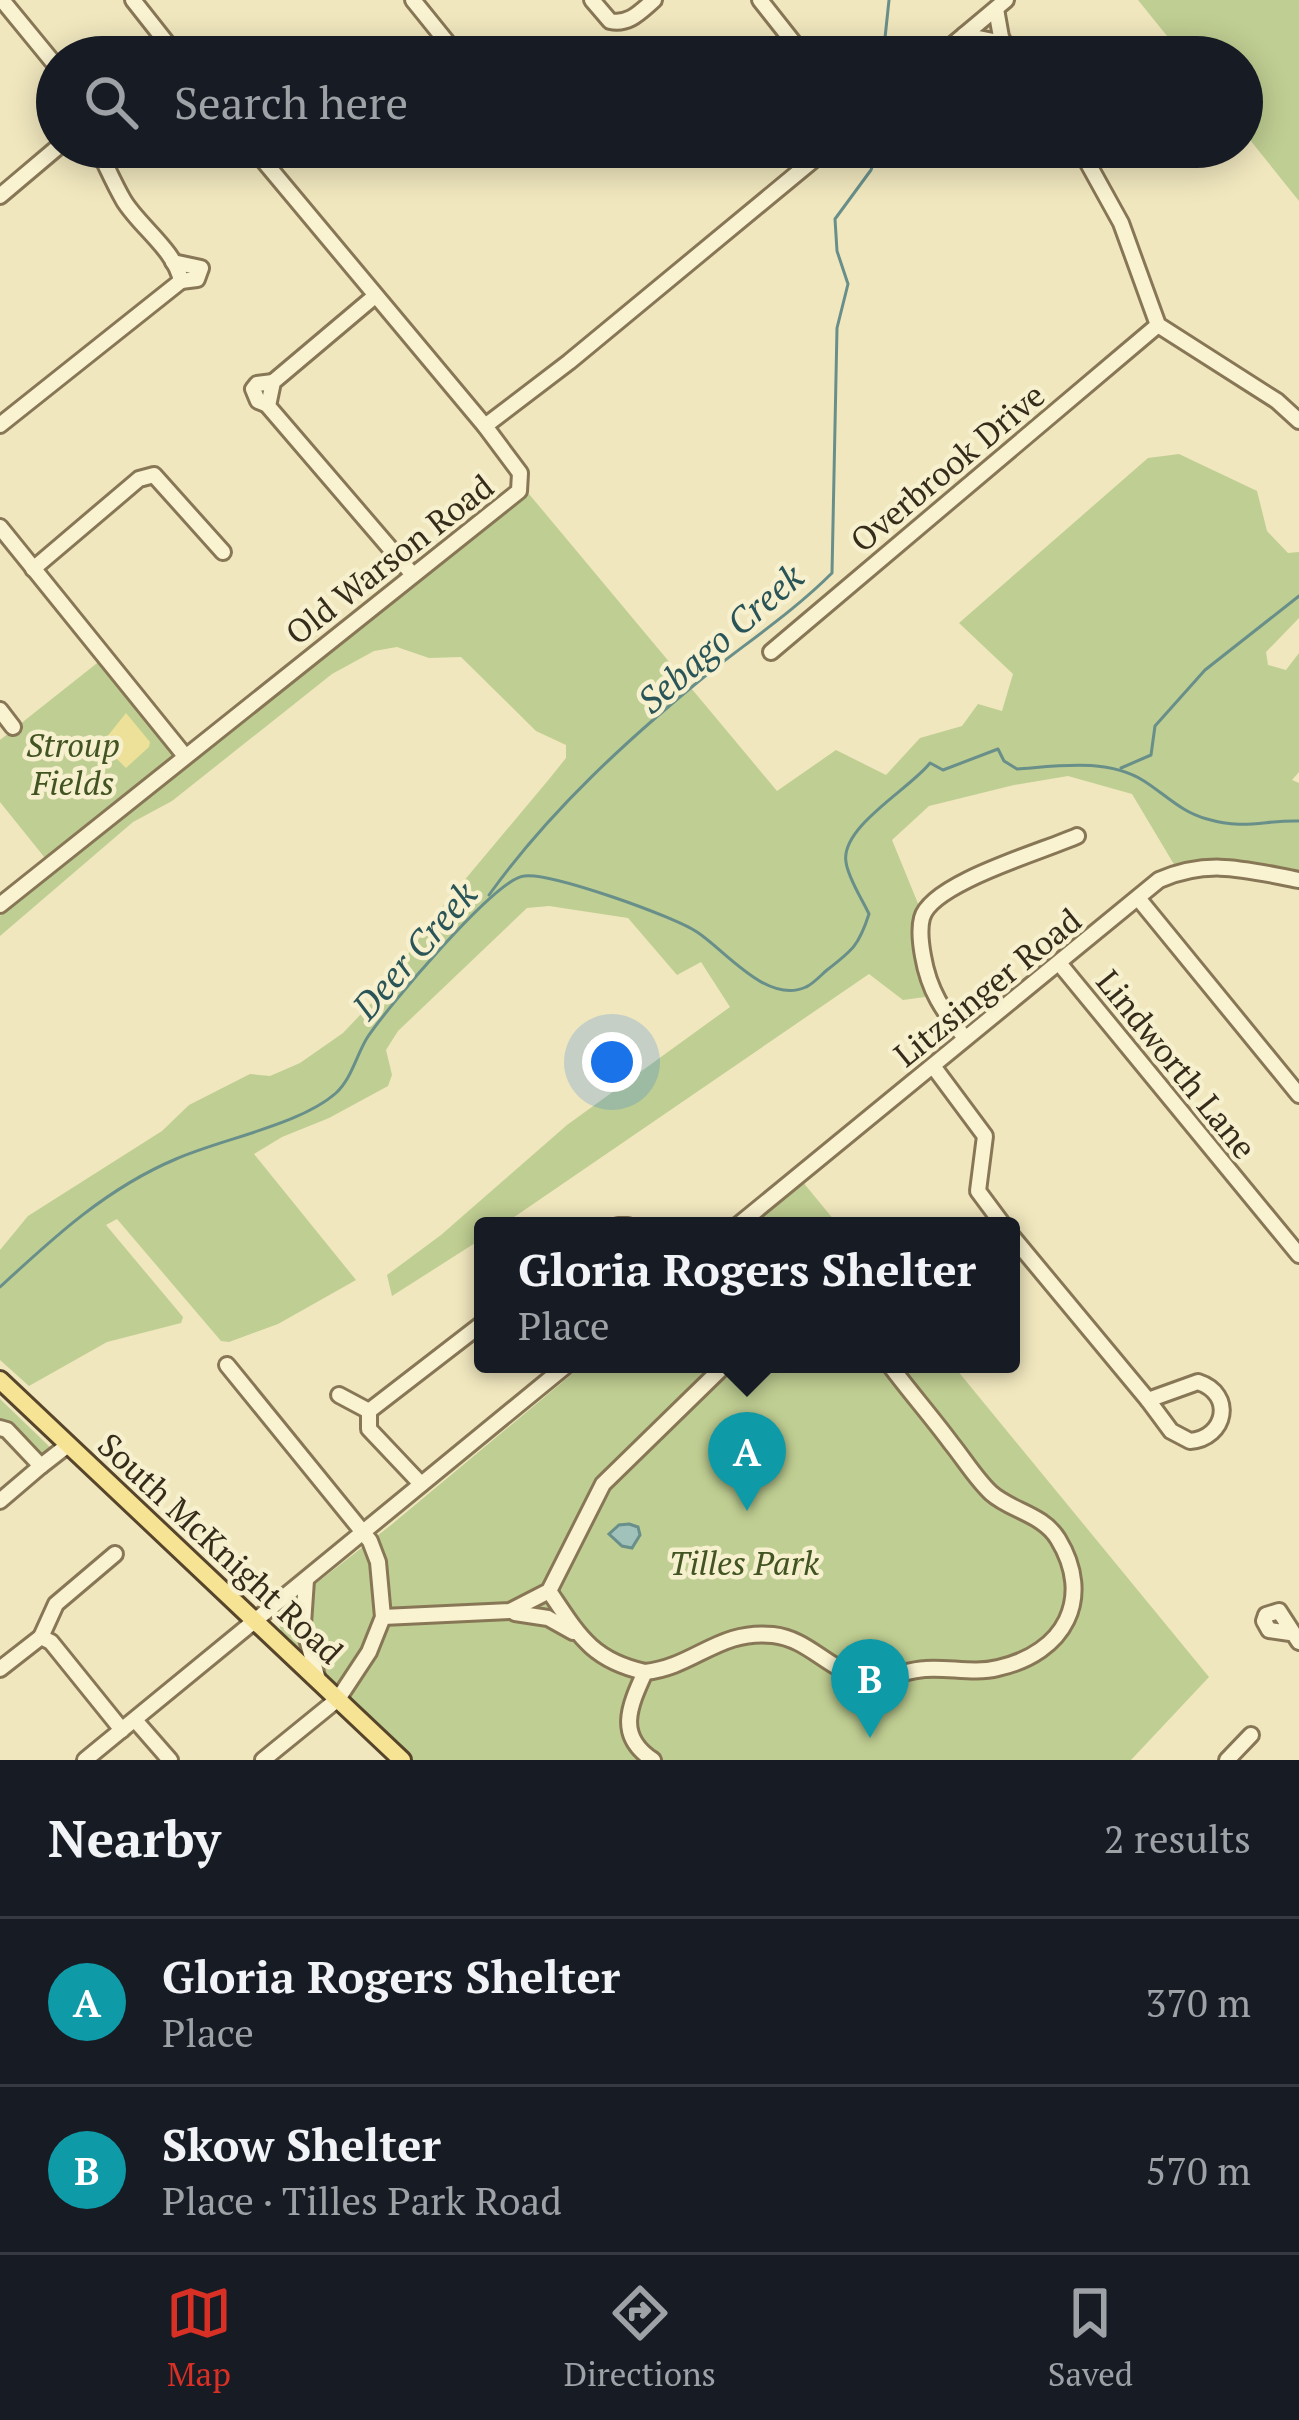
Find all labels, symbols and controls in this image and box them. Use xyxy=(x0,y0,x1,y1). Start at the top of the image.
search box xyxy=(36,36,1263,168)
icon: search xyxy=(78,69,144,135)
text: Search here xyxy=(174,72,408,132)
street label: Overbrook Drive xyxy=(841,373,1053,561)
street label: Old Warson Road xyxy=(276,464,502,654)
water label: Sebago Creek xyxy=(627,553,813,723)
park label: Stroup Fields xyxy=(26,723,120,804)
water label: Deer Creek xyxy=(341,871,487,1029)
street label: Litzsinger Road xyxy=(885,898,1089,1076)
street label: Lindworth Lane xyxy=(1088,961,1266,1167)
your location xyxy=(582,1032,642,1092)
popup xyxy=(474,1217,1020,1373)
text: Gloria Rogers Shelter xyxy=(518,1239,976,1299)
text: Place xyxy=(518,1299,610,1351)
pin: A xyxy=(708,1412,786,1511)
street label: South McKnight Road xyxy=(89,1423,353,1673)
park label: Tilles Park xyxy=(669,1541,819,1584)
pin: B xyxy=(831,1639,909,1738)
text: Nearby xyxy=(48,1804,221,1872)
text: 2 results xyxy=(1104,1812,1251,1864)
text: Gloria Rogers Shelter xyxy=(162,1946,620,2006)
text: A xyxy=(73,1976,101,2028)
text: 370 m xyxy=(1146,1976,1251,2028)
text: Place xyxy=(162,2006,254,2058)
text: Skow Shelter xyxy=(162,2114,441,2174)
text: B xyxy=(74,2144,100,2196)
text: 570 m xyxy=(1146,2144,1251,2196)
text: Place · Tilles Park Road xyxy=(162,2174,562,2226)
tab: Map xyxy=(166,2280,232,2395)
tab: Directions xyxy=(564,2280,716,2395)
tab: Saved xyxy=(1048,2280,1133,2395)

